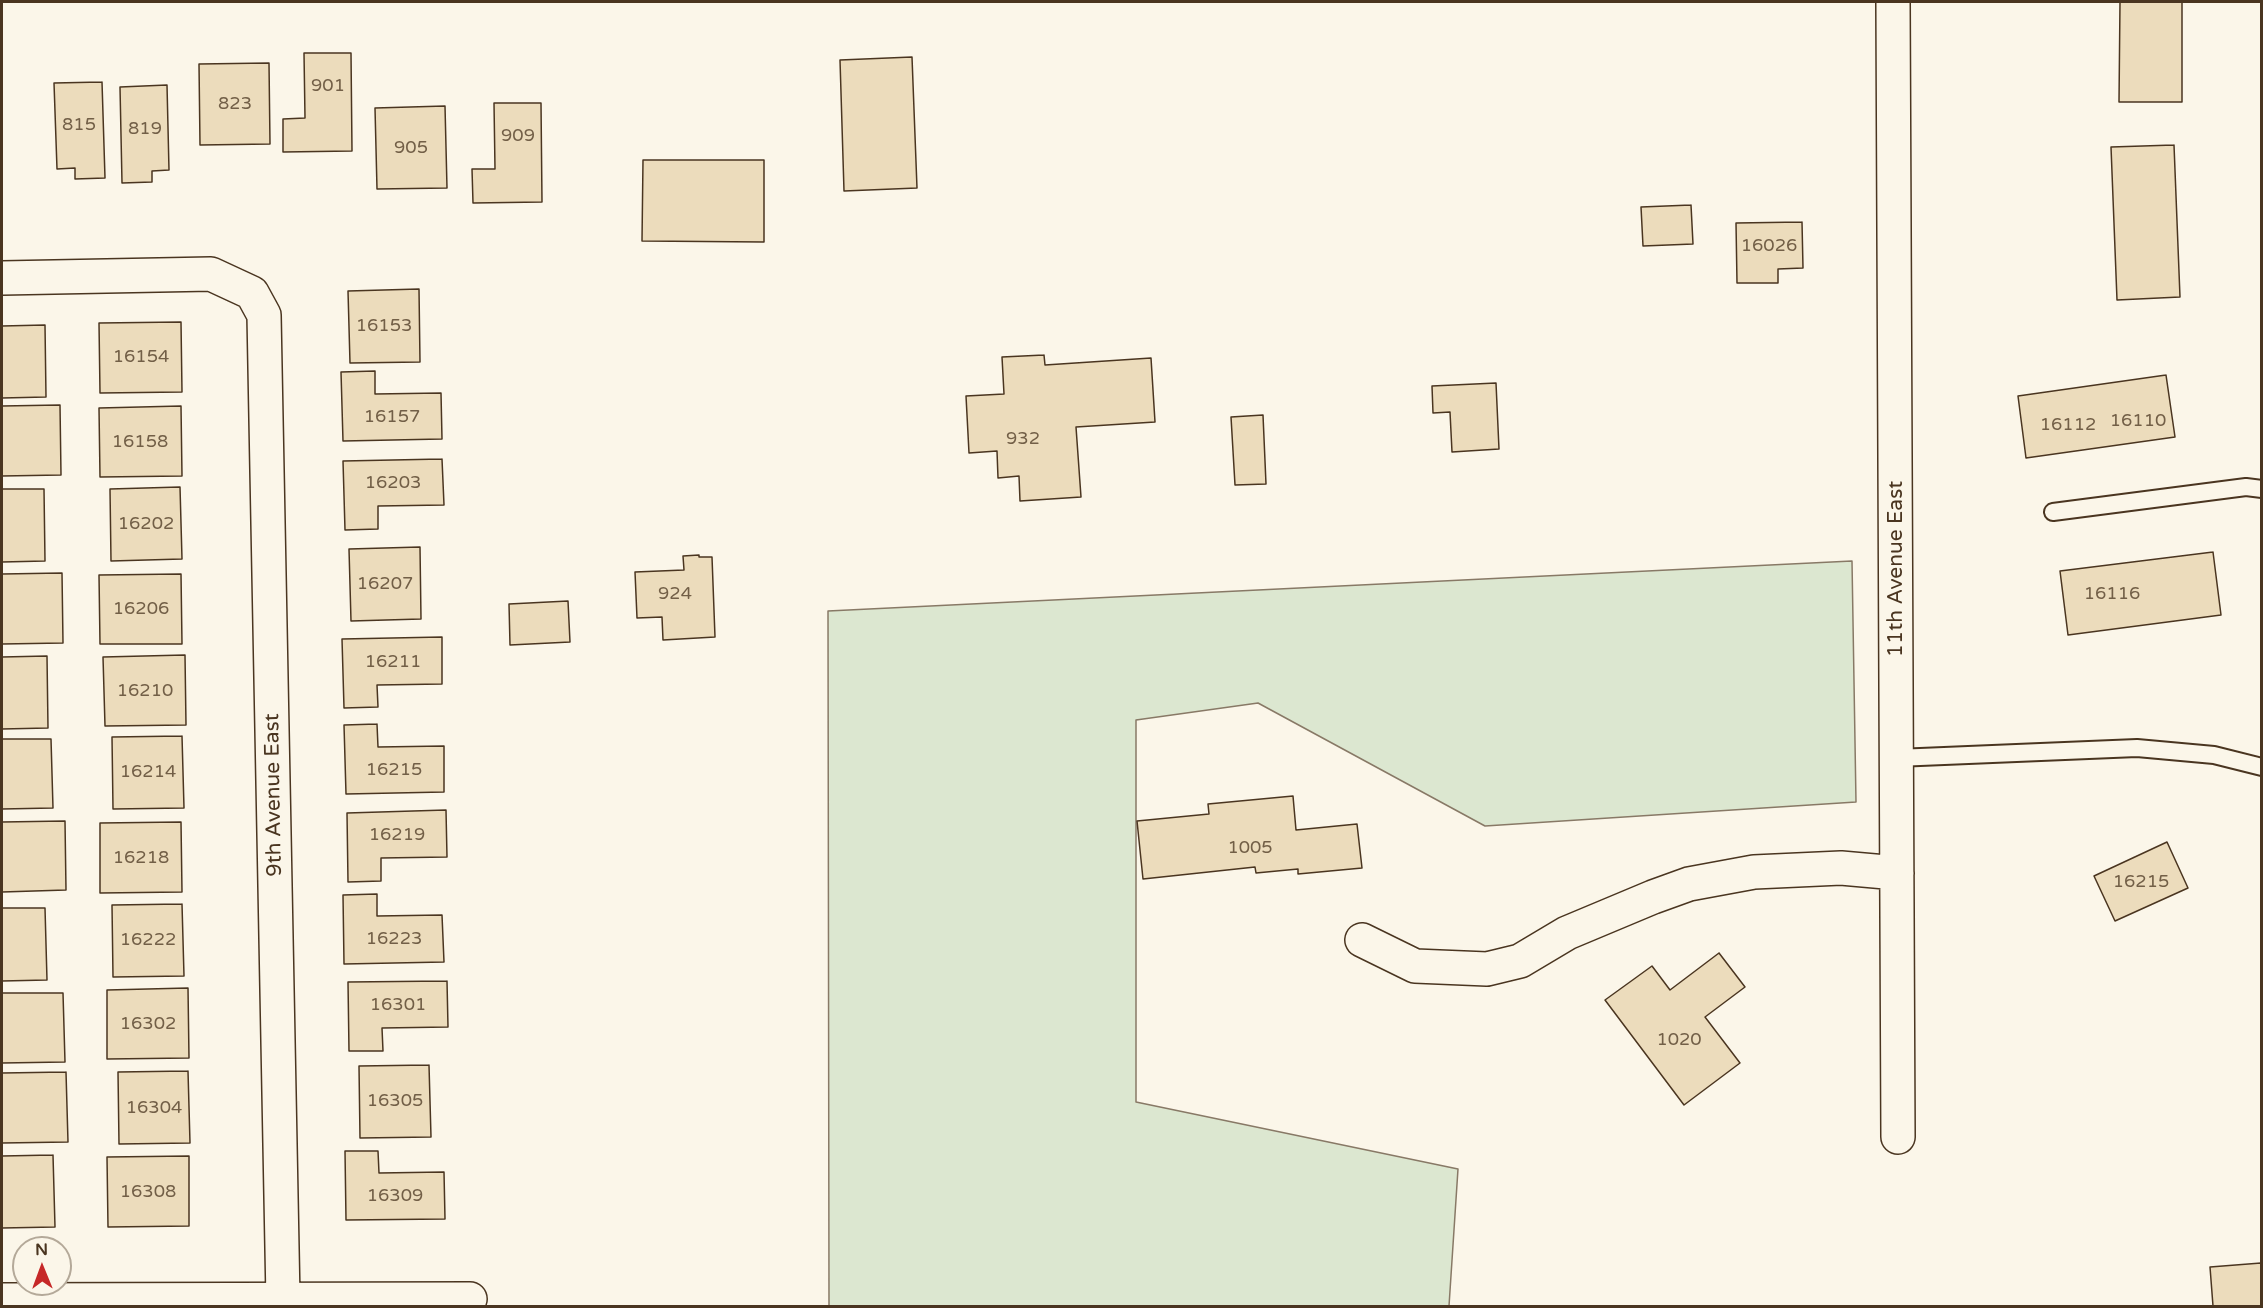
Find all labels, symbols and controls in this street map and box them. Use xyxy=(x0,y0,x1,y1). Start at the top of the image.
house number: 901 xyxy=(311,75,345,97)
house number: 823 xyxy=(218,93,252,115)
house number: 815 xyxy=(62,114,96,136)
house number: 819 xyxy=(128,118,162,140)
house number: 909 xyxy=(501,125,535,147)
house number: 905 xyxy=(394,137,428,159)
house number: 16026 xyxy=(1741,235,1797,257)
house number: 16153 xyxy=(356,315,412,337)
house number: 16154 xyxy=(113,346,169,368)
house number: 16157 xyxy=(364,406,420,428)
house number: 16110 xyxy=(2110,410,2166,432)
house number: 16112 xyxy=(2040,414,2096,436)
house number: 932 xyxy=(1006,428,1040,450)
house number: 16158 xyxy=(112,431,168,453)
house number: 16203 xyxy=(365,472,421,494)
street label: 11th Avenue East xyxy=(1883,481,1909,657)
house number: 16202 xyxy=(118,513,174,535)
house number: 16207 xyxy=(357,573,413,595)
house number: 924 xyxy=(658,583,692,605)
house number: 16116 xyxy=(2084,583,2140,605)
house number: 16206 xyxy=(113,598,169,620)
house number: 16211 xyxy=(365,651,421,673)
house number: 16210 xyxy=(117,680,173,702)
street label: 9th Avenue East xyxy=(260,713,288,877)
house number: 16215 xyxy=(366,759,422,781)
house number: 16214 xyxy=(120,761,176,783)
house number: 16219 xyxy=(369,824,425,846)
house number: 1005 xyxy=(1227,837,1273,859)
house number: 16218 xyxy=(113,847,169,869)
house number: 16215 xyxy=(2113,871,2169,893)
house number: 16223 xyxy=(366,928,422,950)
house number: 16222 xyxy=(120,929,176,951)
house number: 16301 xyxy=(370,994,426,1016)
house number: 16302 xyxy=(120,1013,176,1035)
house number: 1020 xyxy=(1656,1029,1702,1051)
house number: 16305 xyxy=(367,1090,423,1112)
house number: 16304 xyxy=(126,1097,182,1119)
house number: 16308 xyxy=(120,1181,176,1203)
house number: 16309 xyxy=(367,1185,423,1207)
north arrow xyxy=(12,1236,72,1296)
text: N xyxy=(35,1240,48,1260)

